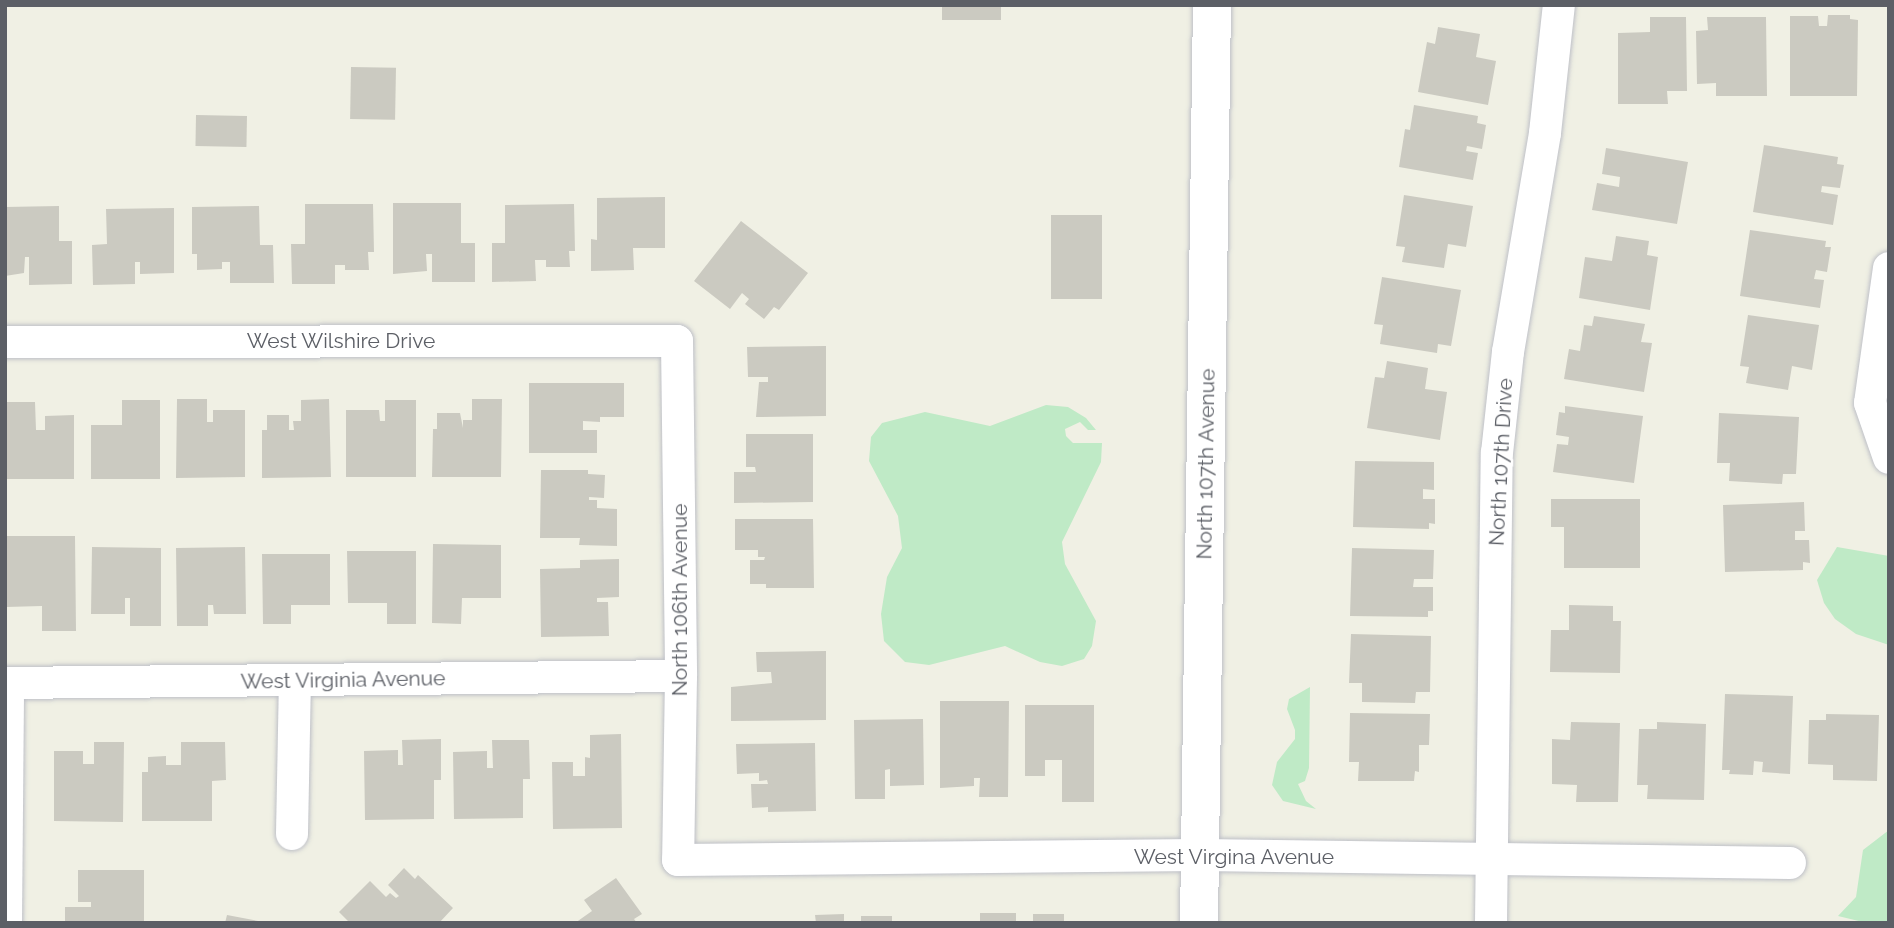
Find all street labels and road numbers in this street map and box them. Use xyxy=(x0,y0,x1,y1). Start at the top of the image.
street label: West Wilshire Drive xyxy=(246,328,436,354)
street label: North 107th Avenue xyxy=(1192,368,1220,560)
street label: North 107th Drive xyxy=(1484,377,1518,547)
street label: North 106th Avenue xyxy=(667,503,693,697)
street label: West Virginia Avenue xyxy=(240,666,446,694)
street label: West Virgina Avenue xyxy=(1133,844,1335,870)

